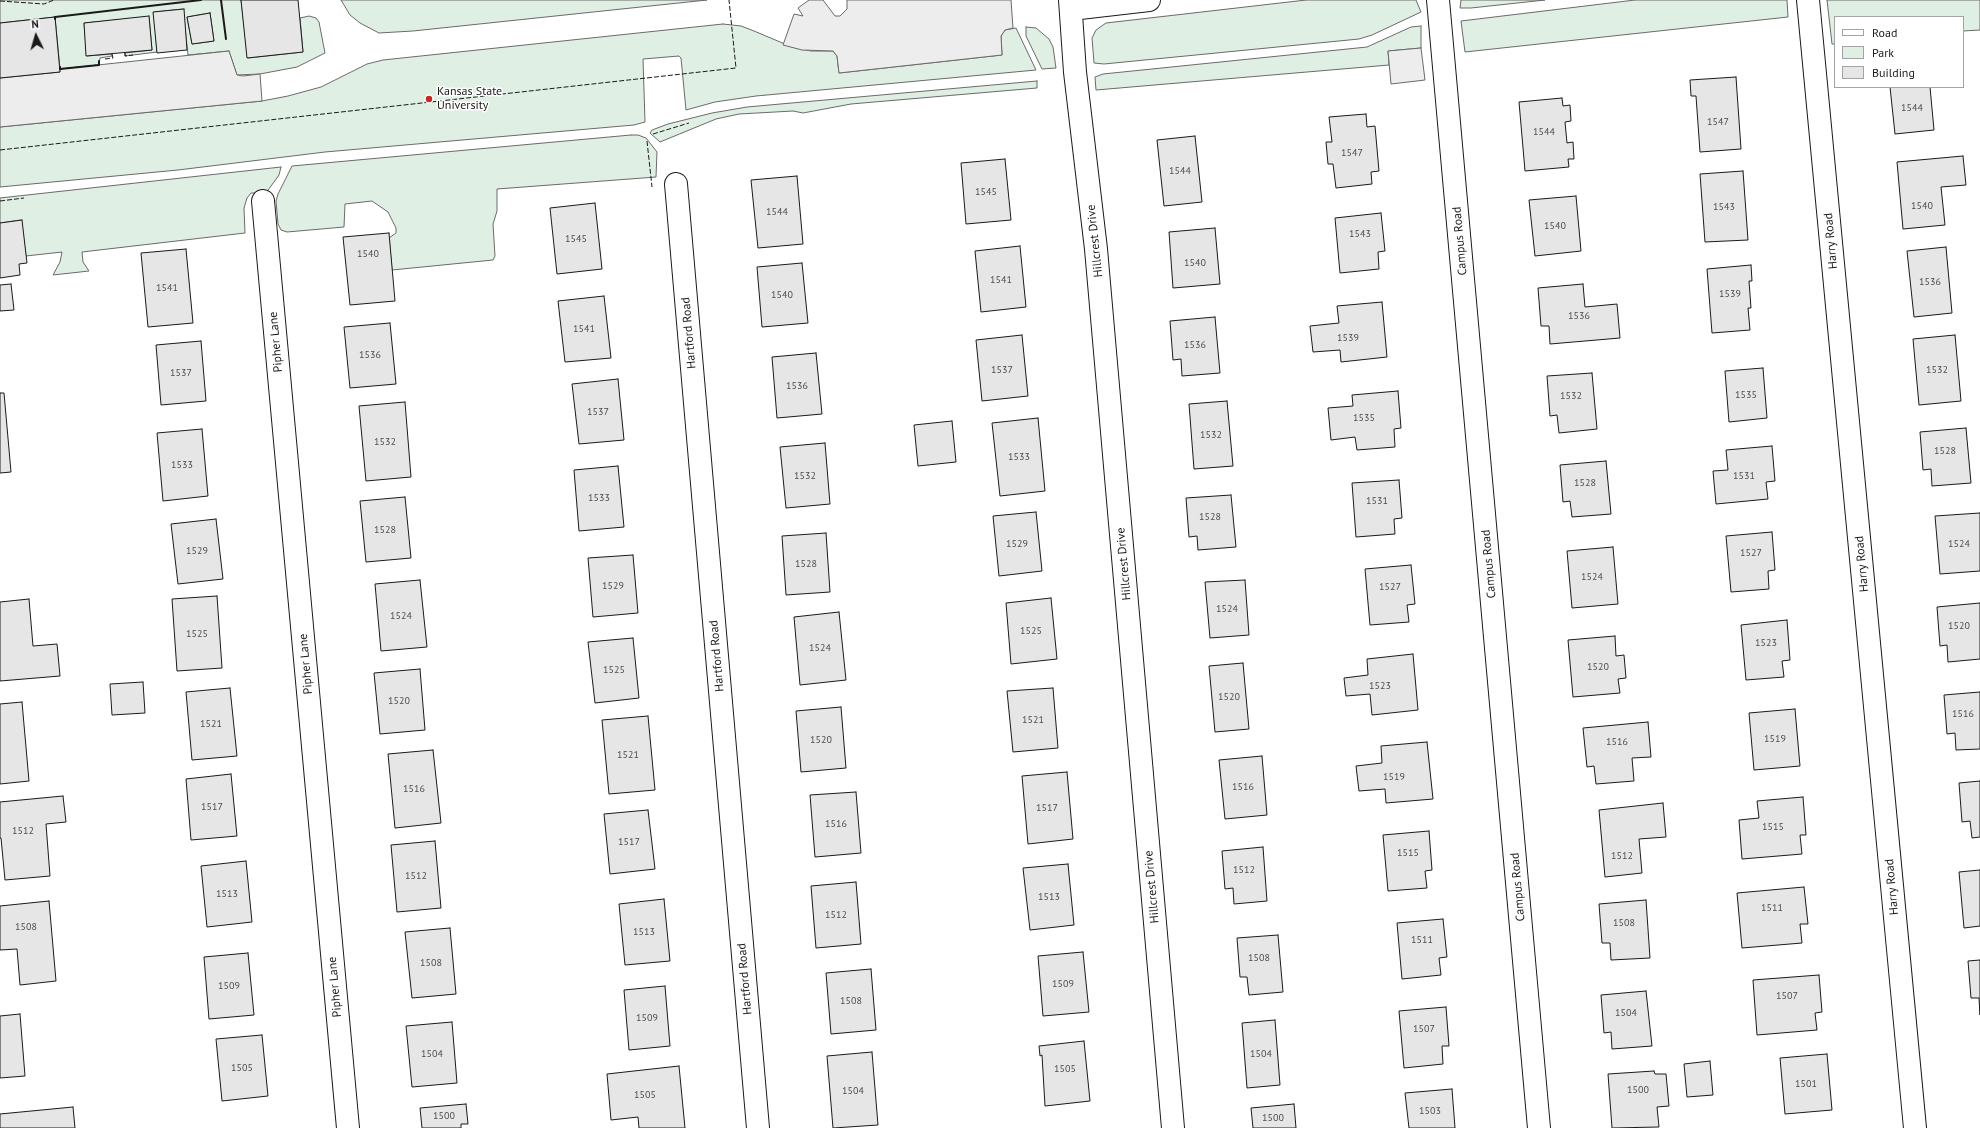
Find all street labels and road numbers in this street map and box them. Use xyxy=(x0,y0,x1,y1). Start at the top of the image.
street label: Hillcrest Drive xyxy=(1084,204,1106,278)
street label: Campus Road xyxy=(1450,206,1470,276)
street label: Harry Road xyxy=(1821,212,1841,270)
street label: Hartford Road xyxy=(679,297,699,369)
street label: Pipher Lane xyxy=(266,311,286,373)
street label: Hillcrest Drive xyxy=(1114,527,1134,601)
street label: Campus Road xyxy=(1479,529,1499,599)
street label: Harry Road xyxy=(1852,535,1872,593)
street label: Hartford Road xyxy=(707,620,727,692)
street label: Pipher Lane xyxy=(296,633,316,695)
street label: Hillcrest Drive xyxy=(1142,850,1162,924)
street label: Campus Road xyxy=(1508,852,1528,922)
street label: Harry Road xyxy=(1882,858,1902,916)
street label: Hartford Road xyxy=(735,943,755,1015)
street label: Pipher Lane xyxy=(325,956,345,1018)

